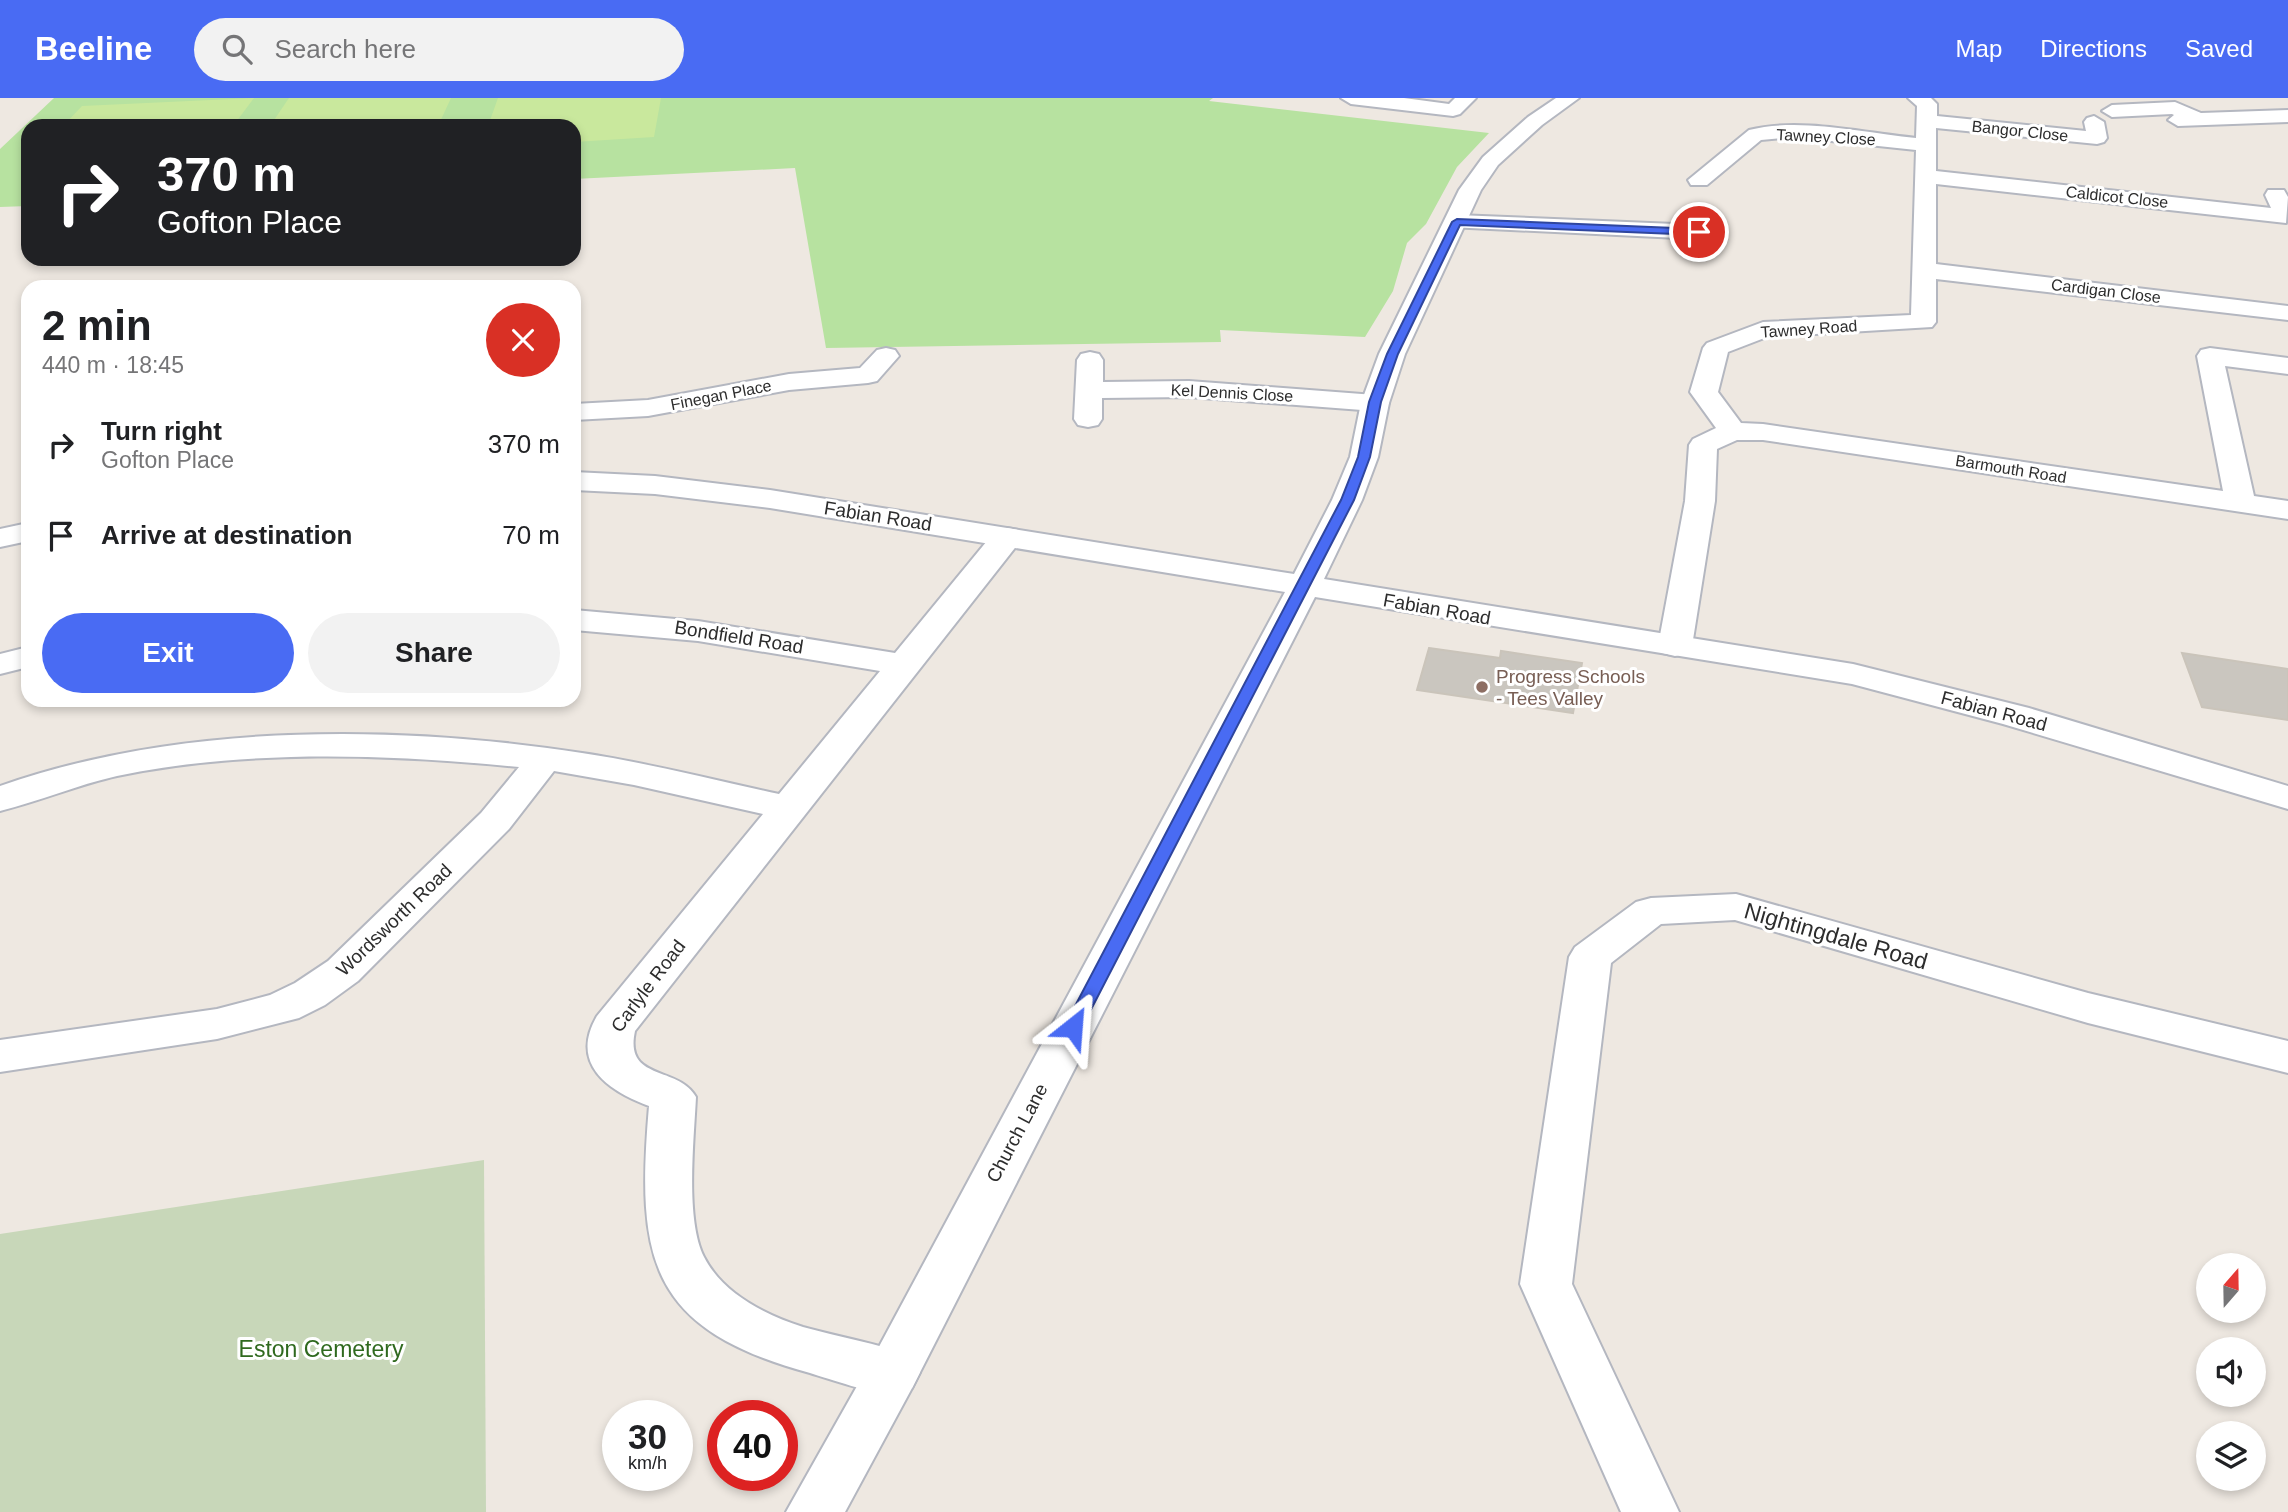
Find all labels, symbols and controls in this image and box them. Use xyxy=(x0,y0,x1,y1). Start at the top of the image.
search box xyxy=(194,18,684,81)
text: Beeline xyxy=(35,30,152,67)
icon: search xyxy=(218,30,256,68)
text: Search here xyxy=(274,34,416,64)
text: Map xyxy=(1956,35,2002,62)
text: Directions xyxy=(2040,35,2147,62)
text: Saved xyxy=(2185,35,2253,62)
street label: Bangor Close xyxy=(1971,117,2069,145)
street label: Tawney Close xyxy=(1776,126,1876,148)
icon: right xyxy=(42,147,133,238)
text: 370 m xyxy=(157,147,296,201)
street label: Caldicot Close xyxy=(2065,183,2169,211)
pin xyxy=(1669,202,1729,262)
text: Gofton Place xyxy=(157,204,342,240)
icon: arrive xyxy=(1680,213,1718,251)
street label: Cardigan Close xyxy=(2050,276,2162,306)
text: 2 min xyxy=(42,302,152,349)
button: close xyxy=(486,303,560,377)
street label: Tawney Road xyxy=(1760,317,1858,341)
text: 440 m · 18:45 xyxy=(42,352,184,378)
street label: Finegan Place xyxy=(669,377,773,413)
street label: Kel Dennis Close xyxy=(1170,381,1294,405)
text: Turn right xyxy=(101,416,222,446)
icon: right xyxy=(42,426,80,464)
text: 370 m xyxy=(488,429,560,459)
text: Gofton Place xyxy=(101,447,234,473)
street label: Barmouth Road xyxy=(1954,452,2068,486)
street label: Fabian Road xyxy=(823,497,933,535)
icon: arrive xyxy=(42,517,80,555)
text: Arrive at destination xyxy=(101,520,352,550)
text: 70 m xyxy=(502,520,560,550)
street label: Fabian Road xyxy=(1382,589,1492,629)
button: Exit xyxy=(42,613,294,693)
button: Share xyxy=(308,613,560,693)
street label: Bondfield Road xyxy=(673,616,805,658)
place label: Progress Schools - Tees Valley xyxy=(1496,666,1645,709)
marker: Progress Schools - Tees Valley xyxy=(1474,679,1490,695)
street label: Fabian Road xyxy=(1939,687,2049,735)
street label: Wordsworth Road xyxy=(332,860,456,980)
street label: Nightingdale Road xyxy=(1741,897,1931,975)
street label: Carlyle Road xyxy=(607,936,689,1036)
position arrow xyxy=(1036,990,1110,1064)
street label: Church Lane xyxy=(982,1080,1052,1186)
north arrow xyxy=(2196,1253,2266,1323)
map controls xyxy=(2196,1253,2266,1491)
park label: Eston Cemetery xyxy=(239,1336,404,1362)
button: sound xyxy=(2196,1337,2266,1407)
speed limit sign: 40 xyxy=(707,1400,798,1491)
text: 30 xyxy=(628,1417,667,1456)
button: layers xyxy=(2196,1421,2266,1491)
text: km/h xyxy=(628,1453,667,1473)

